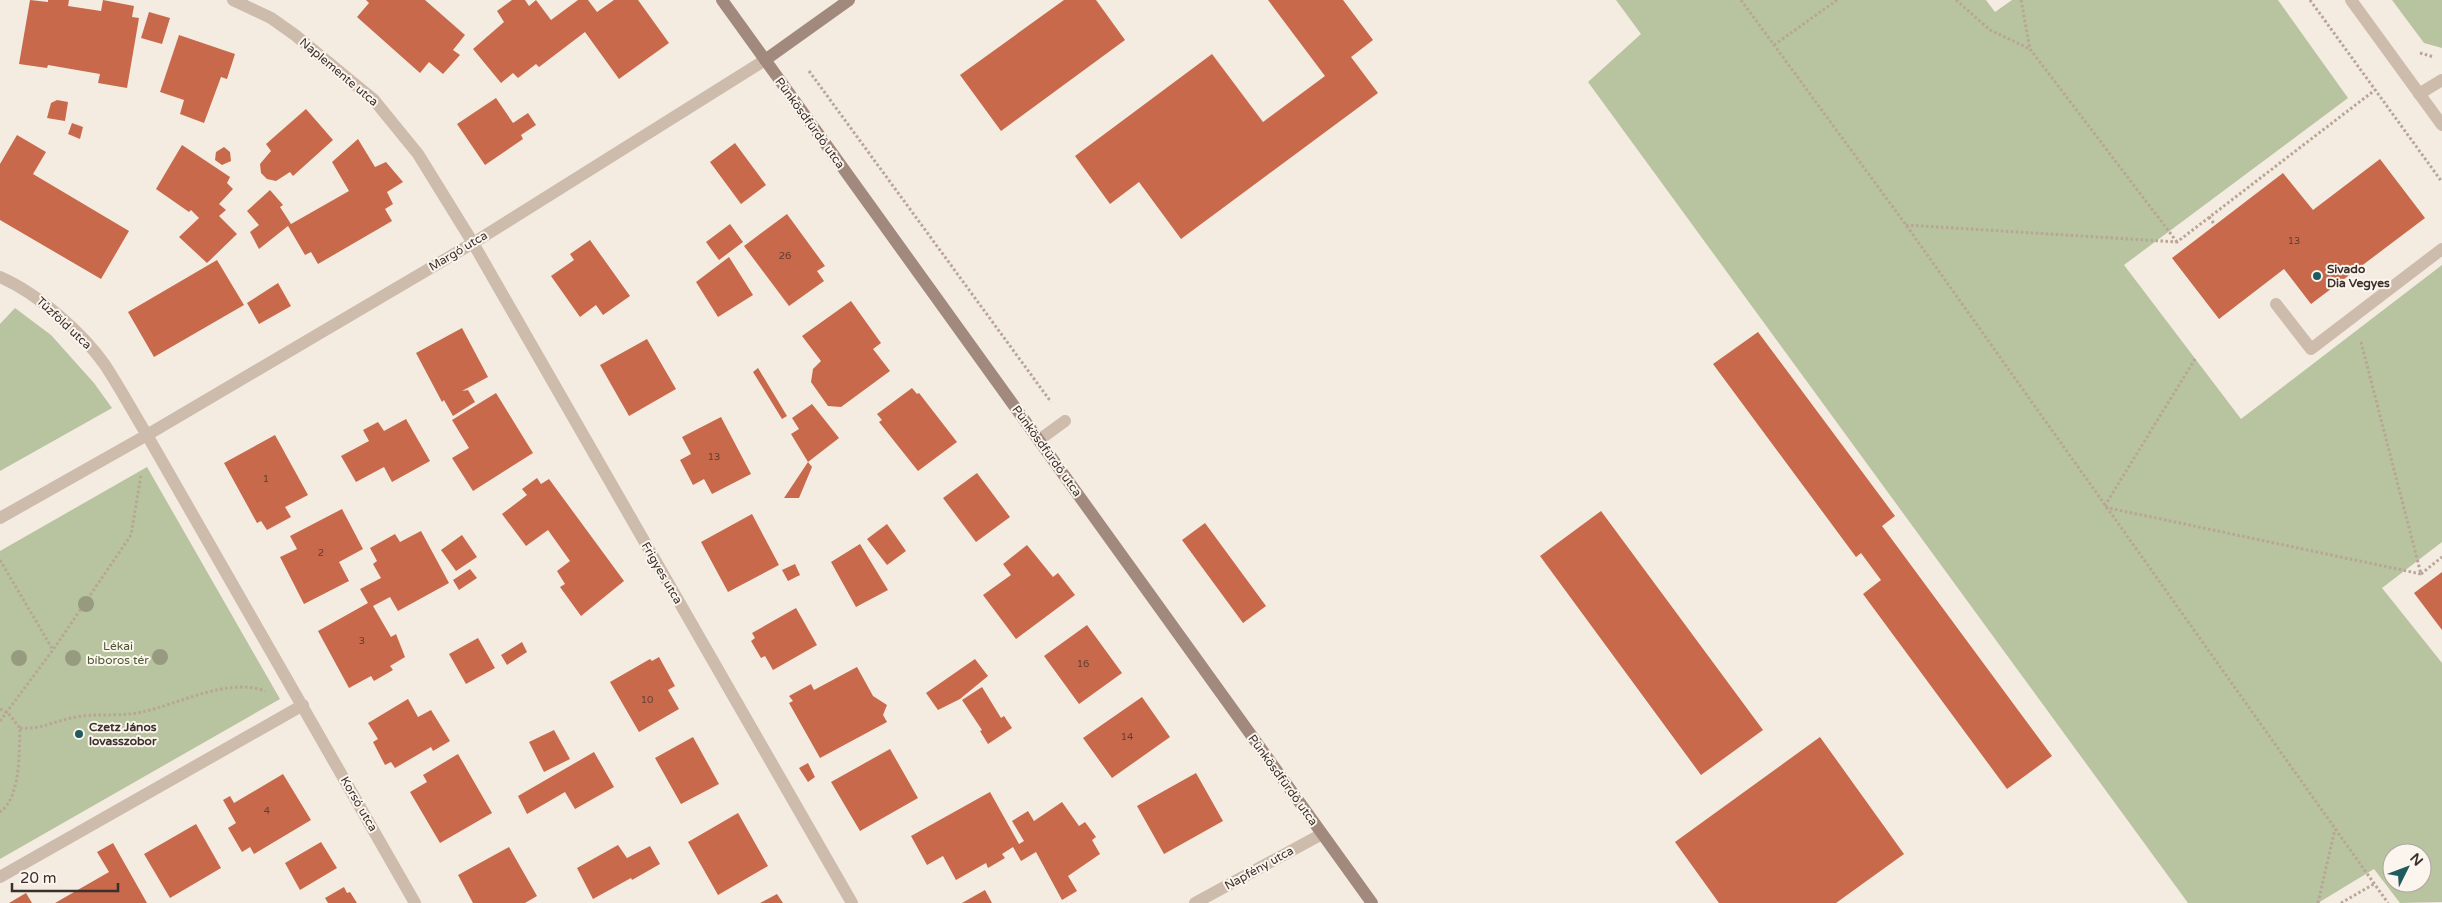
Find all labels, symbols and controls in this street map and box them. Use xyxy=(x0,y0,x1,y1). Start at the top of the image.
street label: Naplemente utca xyxy=(297,35,381,109)
street label: Pünkösdfürdő utca xyxy=(772,75,848,171)
street label: Margó utca xyxy=(426,228,490,274)
house number: 13 xyxy=(2288,235,2300,247)
house number: 26 xyxy=(779,250,791,262)
place label: Sivado Dia Vegyes xyxy=(2327,262,2390,291)
marker: Sivado Dia Vegyes xyxy=(2311,270,2323,282)
street label: Tűzföld utca xyxy=(34,294,94,352)
street label: Pünkösdfürdő utca xyxy=(1009,403,1085,499)
house number: 13 xyxy=(708,451,720,463)
house number: 1 xyxy=(263,473,269,485)
street label: Frigyes utca xyxy=(639,540,685,606)
house number: 2 xyxy=(318,547,324,559)
house number: 3 xyxy=(359,635,365,647)
park label: Lékai bíboros tér xyxy=(87,639,149,667)
house number: 16 xyxy=(1077,658,1089,670)
house number: 10 xyxy=(641,694,653,706)
place label: Czetz János lovasszobor xyxy=(89,720,157,748)
marker: Czetz János lovasszobor xyxy=(73,728,85,740)
house number: 14 xyxy=(1121,731,1133,743)
street label: Pünkösdfürdő utca xyxy=(1245,732,1321,828)
street label: Korsó utca xyxy=(338,774,380,834)
house number: 4 xyxy=(264,805,270,817)
street label: Napfény utca xyxy=(1222,843,1296,893)
north arrow xyxy=(2382,843,2432,893)
text: N xyxy=(2406,850,2426,870)
scale bar xyxy=(12,860,119,892)
text: 20 m xyxy=(20,869,57,887)

